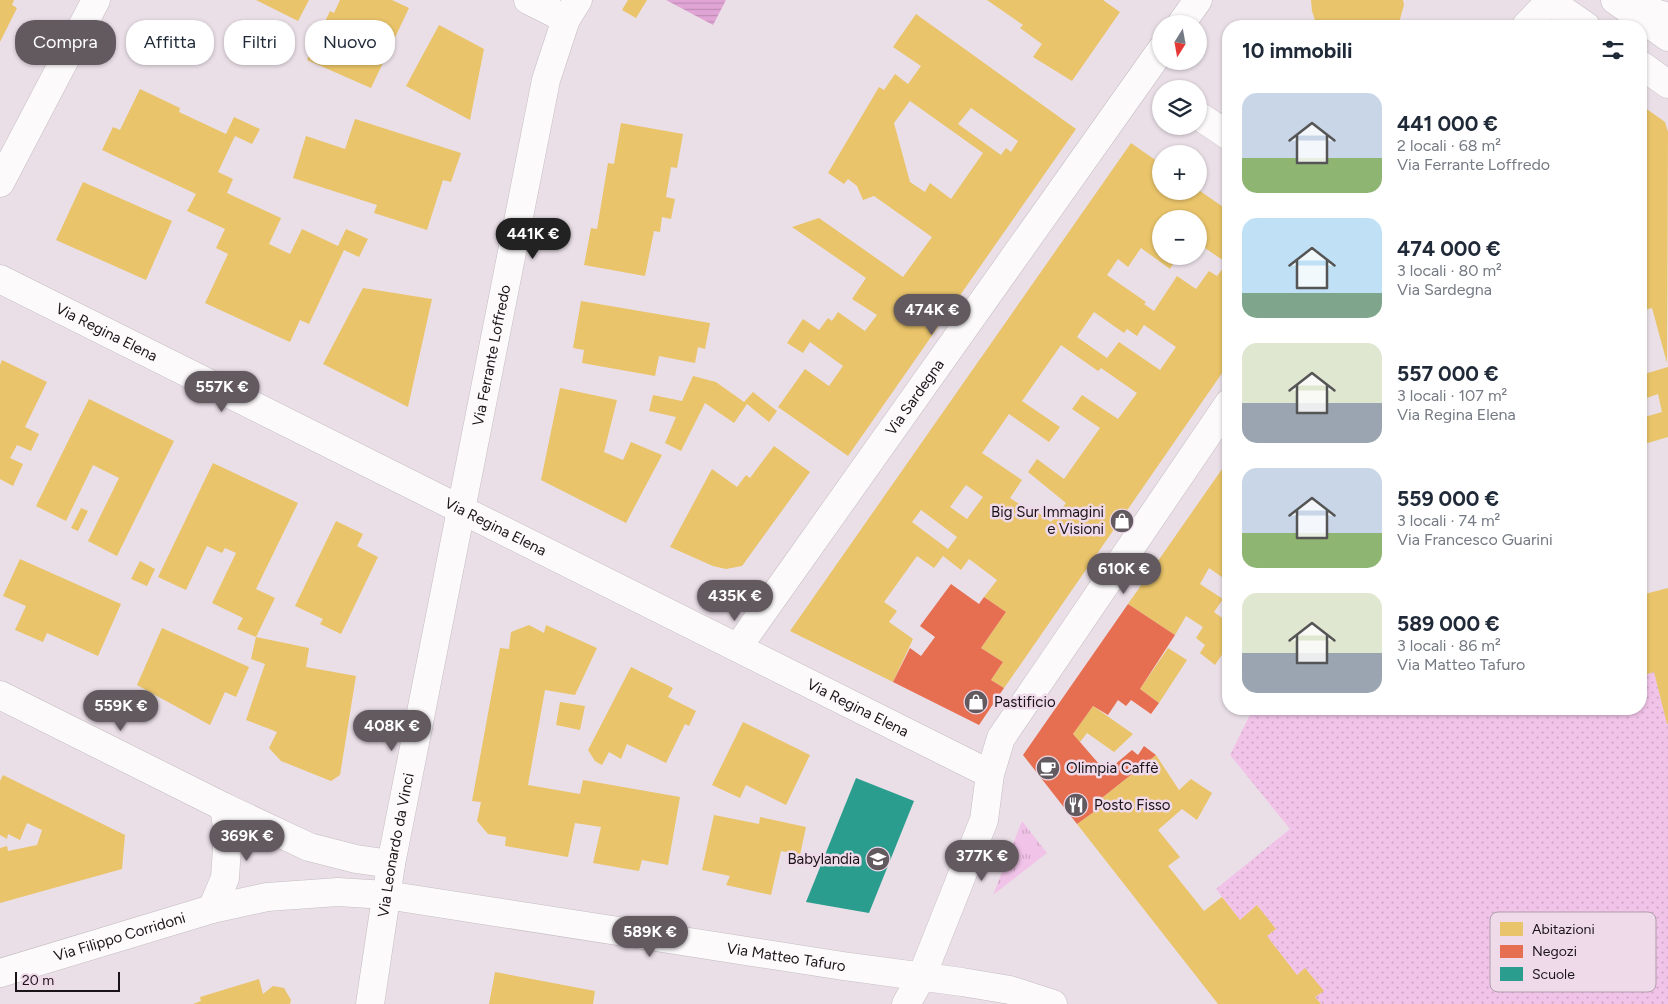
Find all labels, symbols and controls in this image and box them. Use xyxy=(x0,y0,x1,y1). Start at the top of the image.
north arrow xyxy=(1152,15,1208,70)
map controls xyxy=(1152,15,1207,265)
chip: Compra xyxy=(15,20,116,65)
chip: Affitta xyxy=(126,20,214,65)
chip: Filtri xyxy=(224,20,295,65)
chip: Nuovo xyxy=(305,20,395,65)
icon: filters xyxy=(1599,36,1627,64)
text: 10 immobili xyxy=(1242,38,1352,63)
button: layers xyxy=(1152,80,1207,135)
text: 441 000 € xyxy=(1397,111,1498,136)
icon: home xyxy=(1282,113,1342,173)
text: 2 locali · 68 m² xyxy=(1397,136,1501,155)
button: + xyxy=(1152,145,1207,200)
text: Via Ferrante Loffredo xyxy=(1397,155,1550,174)
button: − xyxy=(1152,210,1207,265)
pin: 441K € xyxy=(492,218,574,260)
text: 441K € xyxy=(507,224,559,243)
text: 474 000 € xyxy=(1397,236,1501,261)
icon: home xyxy=(1282,238,1342,298)
text: 3 locali · 80 m² xyxy=(1397,261,1502,280)
text: Via Sardegna xyxy=(1397,280,1492,299)
street label: Via Ferrante Loffredo xyxy=(469,283,514,428)
pin: 474K € xyxy=(891,294,973,336)
street label: Via Regina Elena xyxy=(53,299,160,365)
text: 474K € xyxy=(905,300,959,319)
street label: Via Sardegna xyxy=(882,356,948,439)
text: 557 000 € xyxy=(1397,361,1499,386)
icon: home xyxy=(1282,363,1342,423)
pin: 557K € xyxy=(181,370,263,413)
text: 557K € xyxy=(195,377,249,396)
text: 3 locali · 107 m² xyxy=(1397,386,1507,405)
text: Via Regina Elena xyxy=(1397,405,1516,424)
text: 559 000 € xyxy=(1397,486,1499,511)
icon: home xyxy=(1282,488,1342,548)
street label: Via Regina Elena xyxy=(442,494,549,560)
place label: Big Sur Immagini e Visioni xyxy=(991,503,1104,538)
shop icon: Big Sur Immagini e Visioni xyxy=(1109,508,1135,534)
text: 3 locali · 74 m² xyxy=(1397,511,1500,530)
text: Via Francesco Guarini xyxy=(1397,530,1553,549)
pin: 610K € xyxy=(1083,552,1165,595)
text: 610K € xyxy=(1098,559,1150,578)
pin: 435K € xyxy=(694,580,776,622)
text: 435K € xyxy=(708,586,762,605)
text: 589 000 € xyxy=(1397,611,1500,636)
icon: home xyxy=(1282,613,1342,673)
text: 3 locali · 86 m² xyxy=(1397,636,1501,655)
text: Via Matteo Tafuro xyxy=(1397,655,1525,674)
street label: Via Regina Elena xyxy=(804,675,912,741)
shop icon: Pastificio xyxy=(963,689,989,715)
pin: 559K € xyxy=(80,690,162,732)
place label: Pastificio xyxy=(994,693,1056,711)
text: 559K € xyxy=(94,696,148,715)
pin: 408K € xyxy=(351,710,433,752)
text: 408K € xyxy=(364,716,420,735)
cafe icon: Olimpia Caffè xyxy=(1035,755,1061,781)
place label: Olimpia Caffè xyxy=(1066,759,1159,777)
street label: Via Leonardo da Vinci xyxy=(374,771,418,918)
restaurant icon: Posto Fisso xyxy=(1063,792,1089,818)
place label: Posto Fisso xyxy=(1094,796,1171,814)
pin: 369K € xyxy=(206,820,288,862)
text: 369K € xyxy=(220,826,274,845)
pin: 377K € xyxy=(941,840,1023,882)
school or university icon: Babylandia xyxy=(865,846,891,872)
text: 377K € xyxy=(956,846,1008,865)
place label: Babylandia xyxy=(787,850,860,868)
street label: Via Filippo Corridoni xyxy=(52,909,188,965)
legend xyxy=(1490,912,1656,992)
pin: 589K € xyxy=(609,916,691,958)
text: Abitazioni xyxy=(1532,921,1595,938)
text: 589K € xyxy=(623,922,677,941)
street label: Via Matteo Tafuro xyxy=(725,939,847,975)
text: Negozi xyxy=(1532,943,1577,960)
text: Scuole xyxy=(1532,966,1575,983)
scale bar xyxy=(15,969,120,992)
text: 20 m xyxy=(22,972,54,989)

